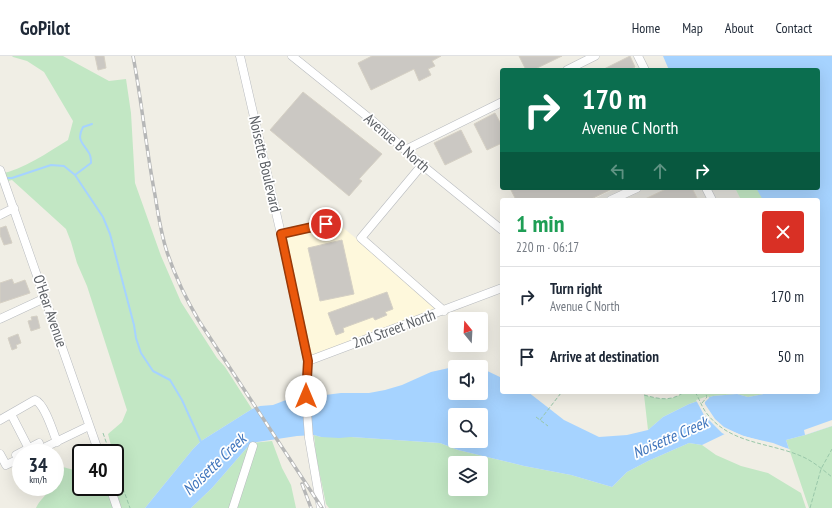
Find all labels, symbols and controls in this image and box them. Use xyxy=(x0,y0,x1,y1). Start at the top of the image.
text: GoPilot xyxy=(20,16,70,40)
text: Home xyxy=(632,19,660,37)
text: Map xyxy=(682,19,703,37)
text: About xyxy=(725,19,754,37)
text: Contact xyxy=(776,19,812,37)
text: 170 m xyxy=(582,80,646,117)
icon: right xyxy=(516,84,568,136)
street label: Avenue B North xyxy=(360,109,434,176)
street label: Noisette Boulevard xyxy=(245,114,286,214)
text: Avenue C North xyxy=(582,116,679,139)
icon: left xyxy=(607,160,629,182)
icon: ahead xyxy=(649,160,671,182)
icon: right xyxy=(691,160,713,182)
pin xyxy=(309,207,343,241)
text: 1 min xyxy=(516,208,564,239)
button: close xyxy=(762,211,804,253)
icon: arrive xyxy=(315,213,337,235)
text: 220 m · 06:17 xyxy=(516,239,579,256)
street label: O'Hear Avenue xyxy=(29,272,72,350)
text: Turn right xyxy=(550,279,602,298)
icon: right xyxy=(516,286,538,308)
text: 170 m xyxy=(771,287,804,306)
text: Avenue C North xyxy=(550,298,620,315)
street label: 2nd Street North xyxy=(350,305,438,352)
north arrow xyxy=(448,312,488,352)
map controls xyxy=(448,312,488,496)
icon: arrive xyxy=(516,346,538,368)
text: Arrive at destination xyxy=(550,347,659,366)
text: 50 m xyxy=(778,347,804,366)
button: sound xyxy=(448,360,488,400)
position arrow xyxy=(285,375,327,417)
button: search xyxy=(448,408,488,448)
water label: Noisette Creek xyxy=(629,411,712,463)
water label: Noisette Creek xyxy=(178,428,251,499)
speed limit sign: 40 xyxy=(72,444,124,496)
text: 34 xyxy=(28,452,48,478)
button: layers xyxy=(448,456,488,496)
text: km/h xyxy=(29,473,47,486)

